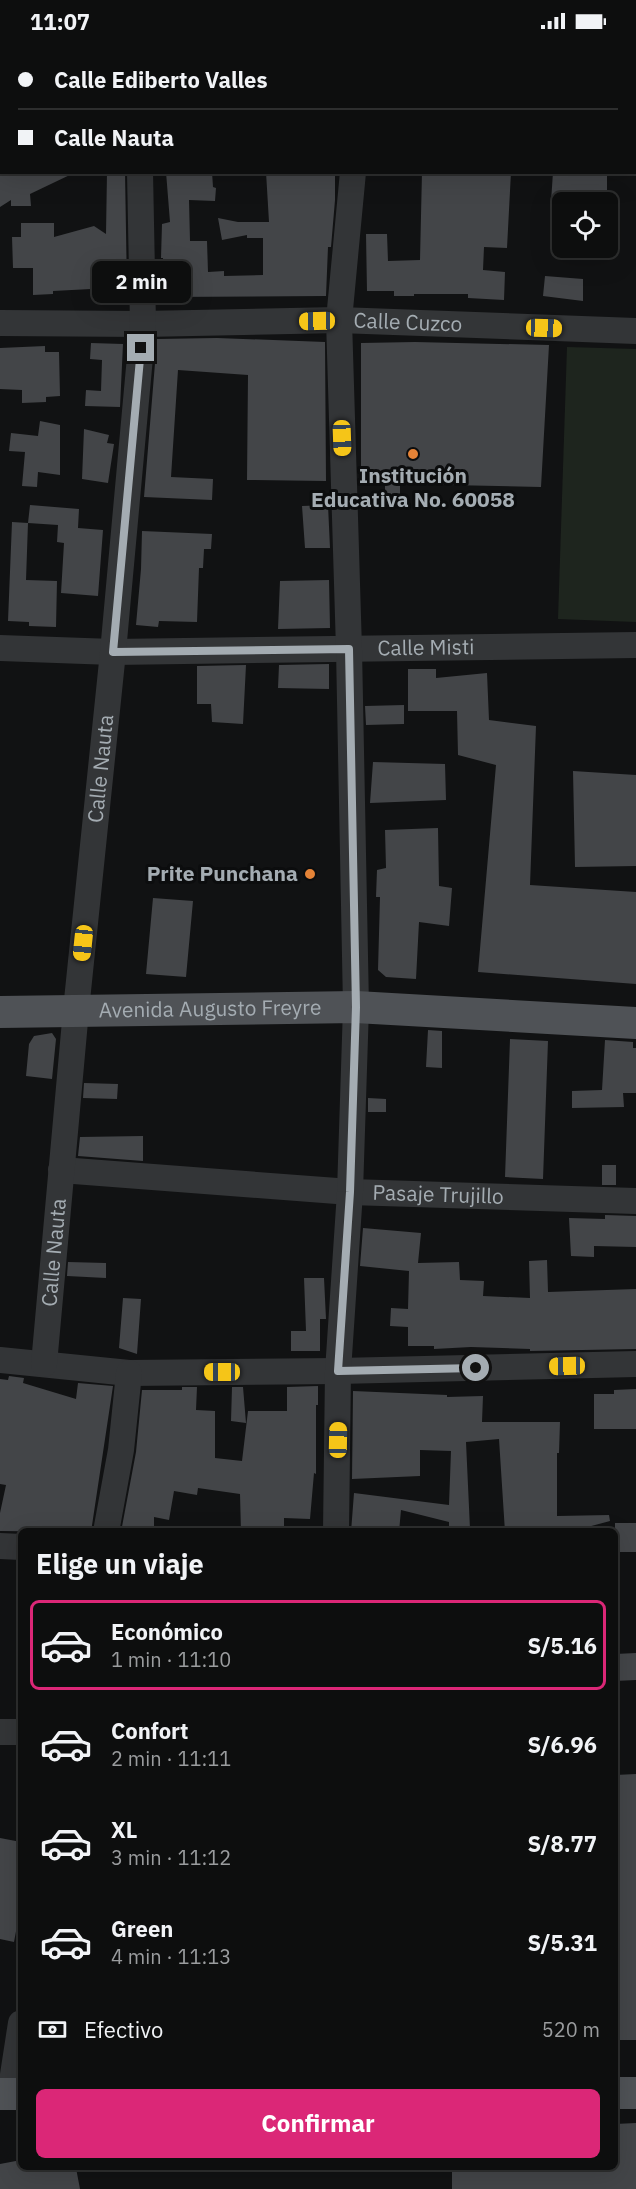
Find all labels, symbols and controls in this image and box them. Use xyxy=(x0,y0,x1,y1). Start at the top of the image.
text: 11:07 xyxy=(30,7,90,36)
text: Calle Ediberto Valles xyxy=(54,65,268,94)
text: Calle Nauta xyxy=(54,123,174,152)
map controls xyxy=(552,192,618,258)
button: locate xyxy=(552,192,618,258)
callout: 2 min xyxy=(92,261,190,303)
text: 2 min xyxy=(115,268,168,295)
street label: Calle Cuzco xyxy=(353,306,463,338)
car xyxy=(299,312,335,330)
car xyxy=(526,318,562,338)
route end xyxy=(127,334,154,361)
car xyxy=(332,420,352,456)
marker: Institución Educativa No. 60058 xyxy=(406,447,420,461)
place label: Institución Educativa No. 60058 xyxy=(311,461,515,513)
street label: Calle Misti xyxy=(377,632,475,661)
street label: Calle Nauta xyxy=(80,713,119,824)
place label: Prite Punchana xyxy=(147,859,298,887)
marker: Prite Punchana xyxy=(303,867,317,881)
car xyxy=(72,924,94,962)
street label: Avenida Augusto Freyre xyxy=(98,992,322,1024)
street label: Pasaje Trujillo xyxy=(372,1178,504,1210)
street label: Calle Nauta xyxy=(34,1197,72,1308)
route start xyxy=(462,1354,489,1381)
car xyxy=(549,1357,585,1375)
car xyxy=(204,1363,240,1381)
car xyxy=(329,1422,347,1458)
text: Elige un viaje xyxy=(36,1546,204,1581)
text: Económico xyxy=(111,1617,223,1646)
icon: car xyxy=(39,1618,93,1672)
text: S/5.16 xyxy=(528,1631,597,1660)
text: 1 min · 11:10 xyxy=(111,1646,231,1673)
text: Confort xyxy=(111,1716,189,1745)
icon: car xyxy=(39,1717,93,1771)
text: S/6.96 xyxy=(528,1730,597,1759)
text: 2 min · 11:11 xyxy=(111,1745,231,1772)
text: XL xyxy=(111,1815,137,1844)
icon: car xyxy=(39,1816,93,1870)
text: S/8.77 xyxy=(528,1829,597,1858)
text: 3 min · 11:12 xyxy=(111,1844,231,1871)
text: Green xyxy=(111,1914,173,1943)
icon: car xyxy=(39,1915,93,1969)
text: S/5.31 xyxy=(528,1928,597,1957)
text: 4 min · 11:13 xyxy=(111,1943,231,1970)
icon: cash xyxy=(36,2013,69,2046)
text: Efectivo xyxy=(84,2015,163,2044)
text: 520 m xyxy=(542,2016,600,2043)
button: Confirmar xyxy=(36,2089,600,2158)

